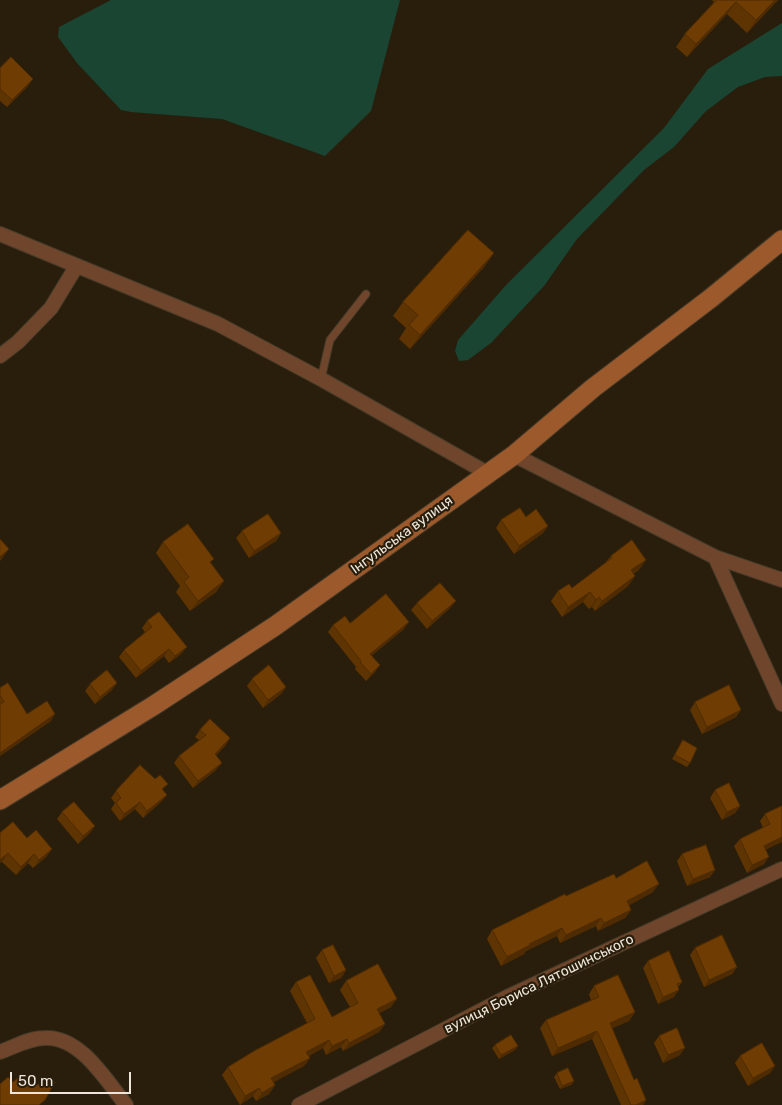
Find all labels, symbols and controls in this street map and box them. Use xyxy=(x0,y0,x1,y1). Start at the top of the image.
street label: Інгульська вулиця xyxy=(348,492,456,578)
street label: вулиця Бориса Лятошинського xyxy=(441,931,637,1037)
scale bar xyxy=(12,1062,134,1094)
text: 50 m xyxy=(18,1072,53,1090)

